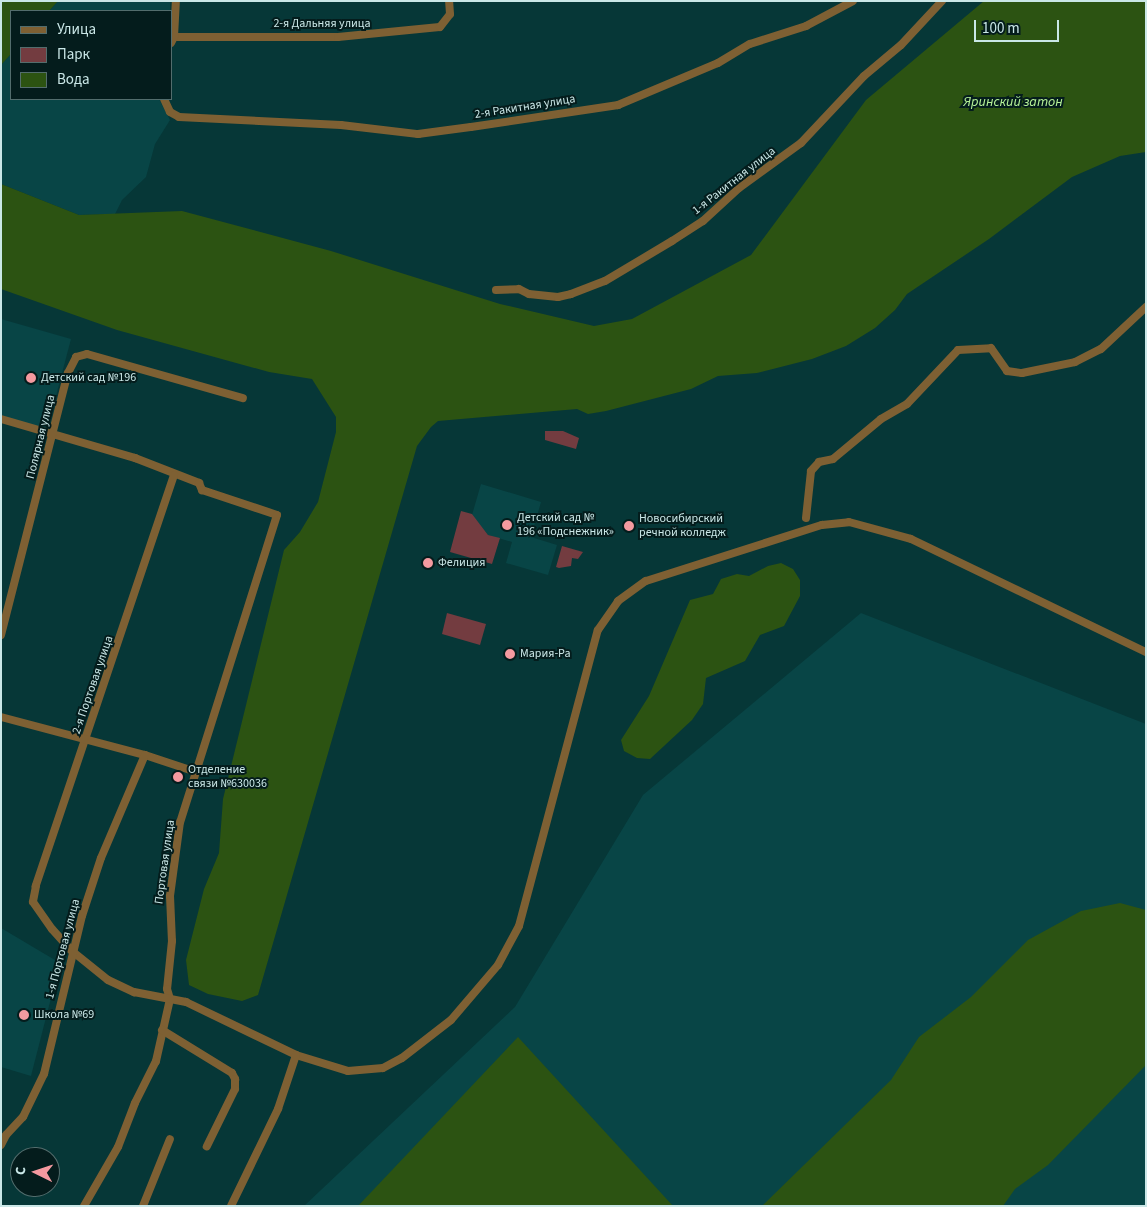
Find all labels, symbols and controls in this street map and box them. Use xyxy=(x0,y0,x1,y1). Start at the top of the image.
legend xyxy=(10,10,172,100)
scale bar xyxy=(977,10,1062,42)
street label: 2-я Дальняя улица xyxy=(273,17,371,31)
text: 100 m xyxy=(982,18,1020,39)
text: Улица xyxy=(57,19,96,40)
text: Парк xyxy=(57,44,90,65)
text: Вода xyxy=(57,69,90,90)
street label: 2-я Ракитная улица xyxy=(474,92,576,122)
water label: Яринский затон xyxy=(963,94,1063,110)
street label: 1-я Ракитная улица xyxy=(690,144,778,218)
place label: Детский сад №196 xyxy=(41,371,136,385)
marker: Детский сад №196 xyxy=(25,372,37,384)
street label: Полярная улица xyxy=(24,393,58,481)
place label: Детский сад № 196 «Подснежник» xyxy=(517,511,614,539)
place label: Новосибирский речной колледж xyxy=(639,512,726,540)
marker: Детский сад № 196 «Подснежник» xyxy=(501,519,513,531)
marker: Новосибирский речной колледж xyxy=(623,520,635,532)
place label: Фелиция xyxy=(438,556,486,570)
marker: Фелиция xyxy=(422,557,434,569)
street label: 2-я Портовая улица xyxy=(69,634,117,736)
place label: Мария-Ра xyxy=(520,647,570,661)
marker: Мария-Ра xyxy=(504,648,516,660)
place label: Отделение связи №630036 xyxy=(188,763,267,791)
marker: Отделение связи №630036 xyxy=(172,771,184,783)
street label: Портовая улица xyxy=(152,819,178,905)
street label: 1-я Портовая улица xyxy=(43,897,83,1001)
place label: Школа №69 xyxy=(34,1008,94,1022)
marker: Школа №69 xyxy=(18,1009,30,1021)
north arrow xyxy=(10,1147,60,1197)
text: С xyxy=(11,1166,31,1176)

